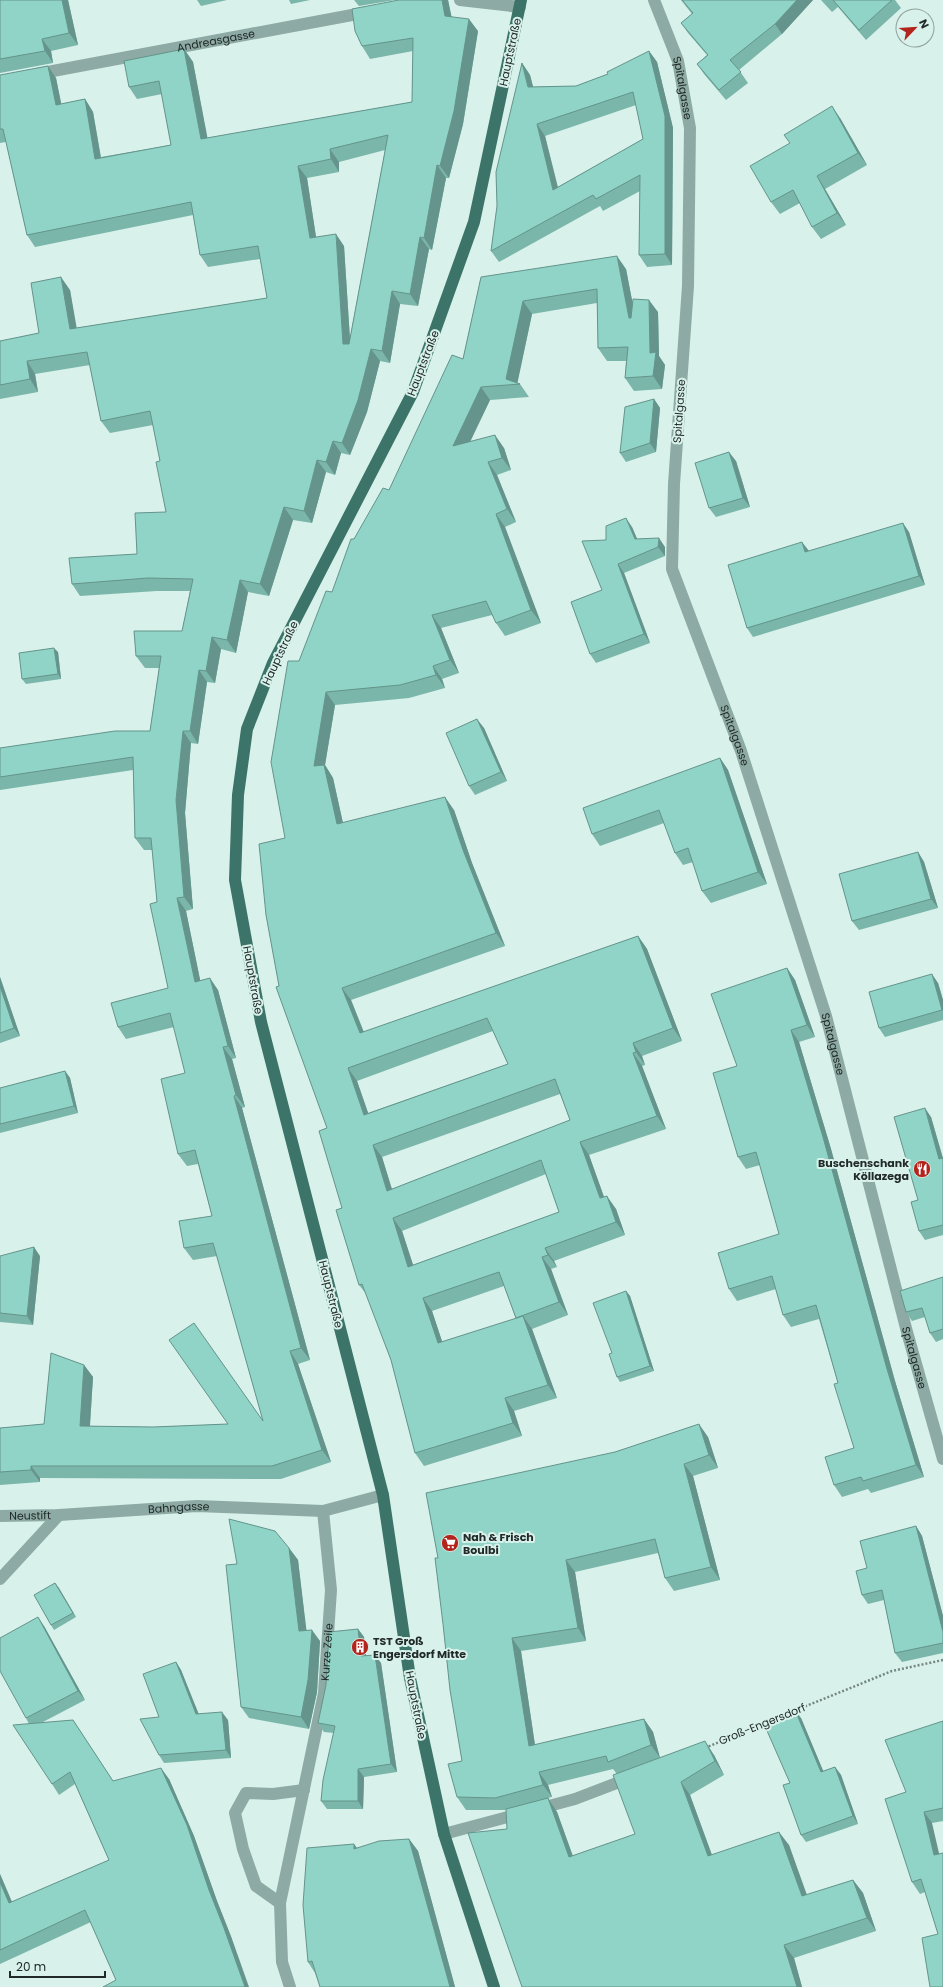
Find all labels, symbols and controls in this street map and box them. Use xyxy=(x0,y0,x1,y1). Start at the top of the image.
north arrow xyxy=(895,8,935,48)
street label: Hauptstraße xyxy=(495,16,525,87)
text: N xyxy=(915,17,933,31)
street label: Andreasgasse xyxy=(175,25,256,56)
street label: Spitalgasse xyxy=(669,54,696,121)
street label: Hauptstraße xyxy=(403,328,443,398)
street label: Spitalgasse xyxy=(669,378,689,443)
street label: Hauptstraße xyxy=(258,618,302,688)
street label: Spitalgasse xyxy=(716,703,753,768)
street label: Hauptstraße xyxy=(239,945,267,1016)
street label: Spitalgasse xyxy=(817,1011,849,1077)
place label: Buschenschank Köllazega xyxy=(818,1155,909,1184)
restaurant icon: Buschenschank Köllazega xyxy=(912,1159,932,1179)
street label: Hauptstraße xyxy=(315,1259,347,1330)
street label: Spitalgasse xyxy=(898,1325,931,1391)
street label: Bahngasse xyxy=(148,1498,210,1517)
street label: Neustift xyxy=(9,1507,51,1524)
place label: Nah & Frisch Boulbi xyxy=(463,1529,534,1558)
supermarket icon: Nah & Frisch Boulbi xyxy=(440,1533,460,1553)
street label: Kurze Zeile xyxy=(317,1623,337,1681)
place label: TST Groß Engersdorf Mitte xyxy=(373,1633,466,1662)
building icon: TST Groß Engersdorf Mitte xyxy=(350,1637,370,1657)
street label: Hauptstraße xyxy=(402,1670,430,1741)
street label: Groß-Engersdorf xyxy=(716,1699,808,1749)
scale bar xyxy=(10,1953,105,1979)
text: 20 m xyxy=(16,1958,46,1975)

